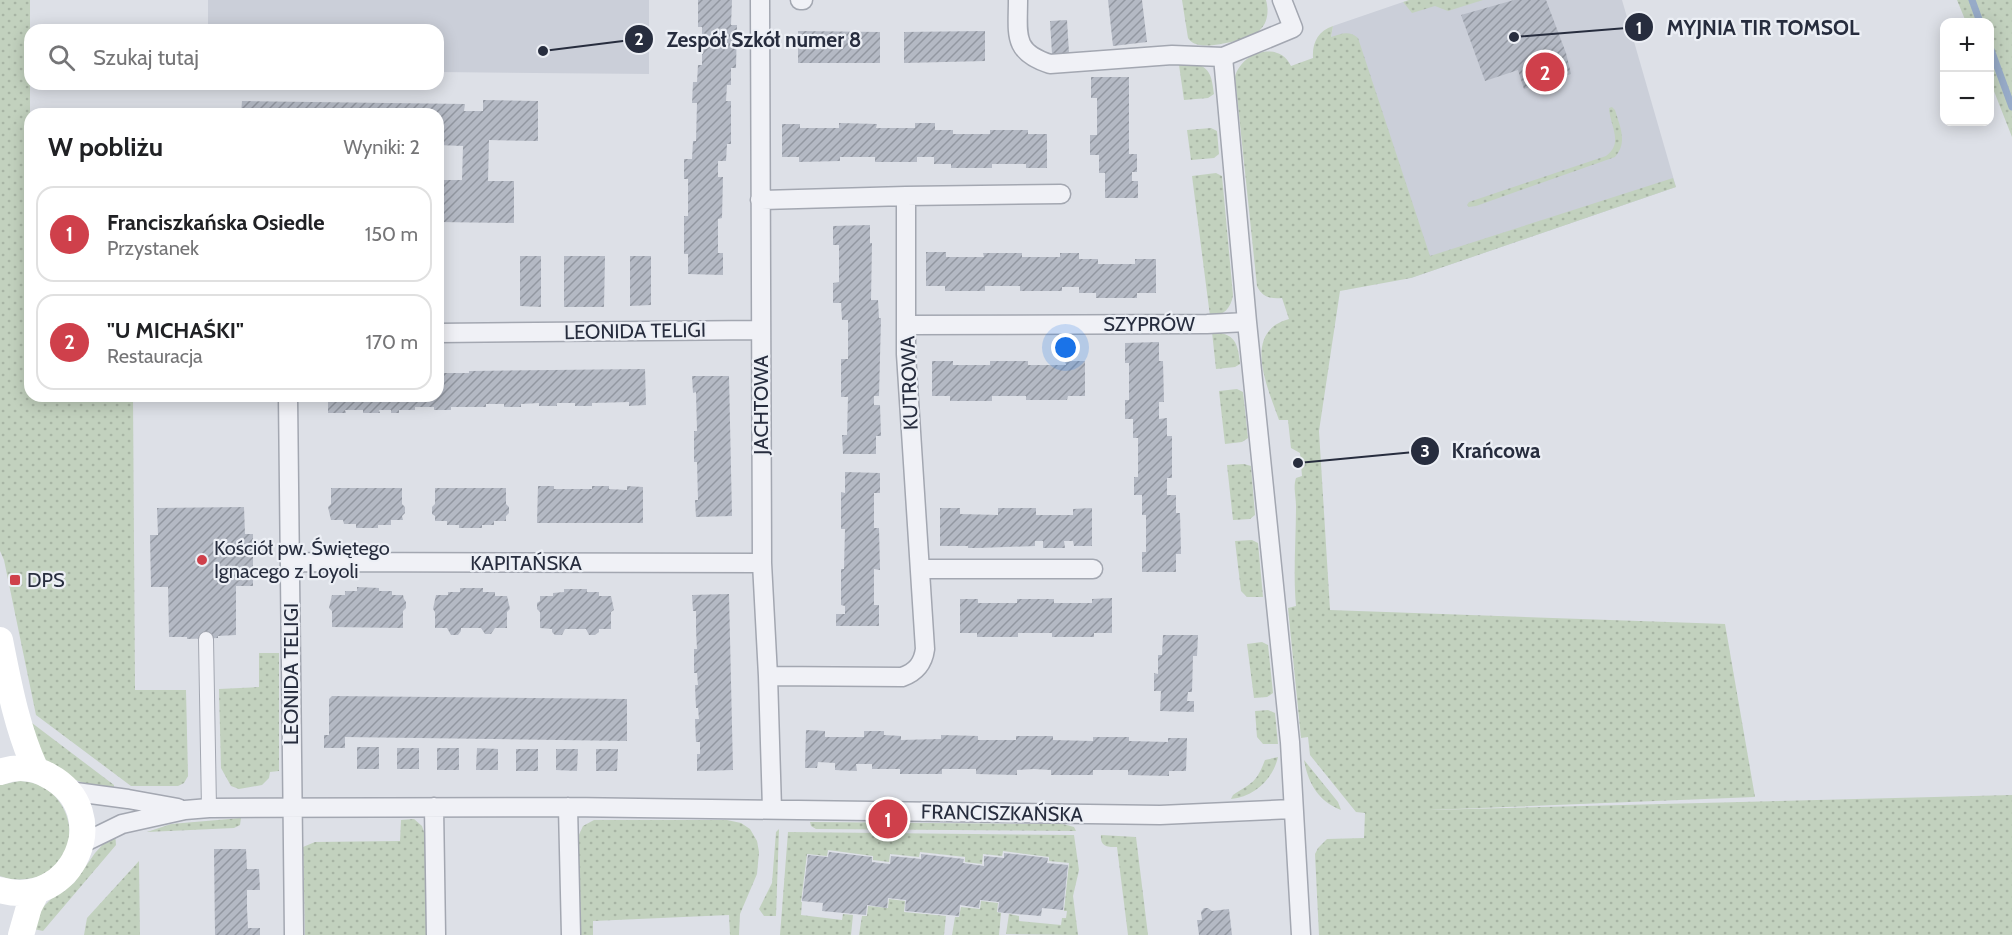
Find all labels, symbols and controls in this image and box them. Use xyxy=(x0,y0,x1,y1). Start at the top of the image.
callout: MYJNIA TIR TOMSOL xyxy=(1624,8,1871,47)
text: MYJNIA TIR TOMSOL xyxy=(1667,15,1860,40)
text: 1 xyxy=(1636,17,1642,39)
map controls xyxy=(1940,18,1994,126)
button: + xyxy=(1940,18,1994,72)
callout: Zespół Szkół numer 8 xyxy=(624,20,873,59)
search box xyxy=(24,24,444,90)
text: Zespół Szkół numer 8 xyxy=(666,27,862,52)
text: 2 xyxy=(634,28,644,50)
icon: search xyxy=(45,41,78,74)
text: Szukaj tutaj xyxy=(93,44,199,71)
pin: 2 xyxy=(1526,50,1564,94)
button: − xyxy=(1940,72,1994,126)
text: W pobliżu xyxy=(48,131,163,163)
text: Wyniki: 2 xyxy=(343,135,420,159)
text: Franciszkańska Osiedle xyxy=(107,209,325,236)
text: 1 xyxy=(66,222,73,246)
text: 150 m xyxy=(365,222,418,246)
text: Przystanek xyxy=(107,236,199,260)
street label: SZYPRÓW xyxy=(1103,312,1195,336)
text: "U MICHAŚKI" xyxy=(107,317,244,344)
street label: LEONIDA TELIGI xyxy=(564,318,706,344)
text: 2 xyxy=(64,330,75,354)
text: 170 m xyxy=(366,330,418,354)
your location xyxy=(1051,333,1080,362)
street label: KUTROWA xyxy=(895,335,923,431)
text: Restauracja xyxy=(107,344,203,368)
street label: JACHTOWA xyxy=(749,355,773,456)
callout: Krańcowa xyxy=(1410,432,1553,471)
text: Krańcowa xyxy=(1452,438,1541,463)
text: 3 xyxy=(1420,440,1430,462)
place label: Kościół pw. Świętego Ignacego z Loyoli xyxy=(214,536,390,583)
street label: KAPITAŃSKA xyxy=(470,551,582,575)
marker: Kościół pw. Świętego Ignacego z Loyoli xyxy=(195,553,209,567)
place label: DPS xyxy=(27,568,65,592)
marker: DPS xyxy=(8,573,22,587)
street label: LEONIDA TELIGI xyxy=(279,603,303,745)
pin: 1 xyxy=(868,796,908,842)
street label: FRANCISZKAŃSKA xyxy=(921,800,1084,826)

